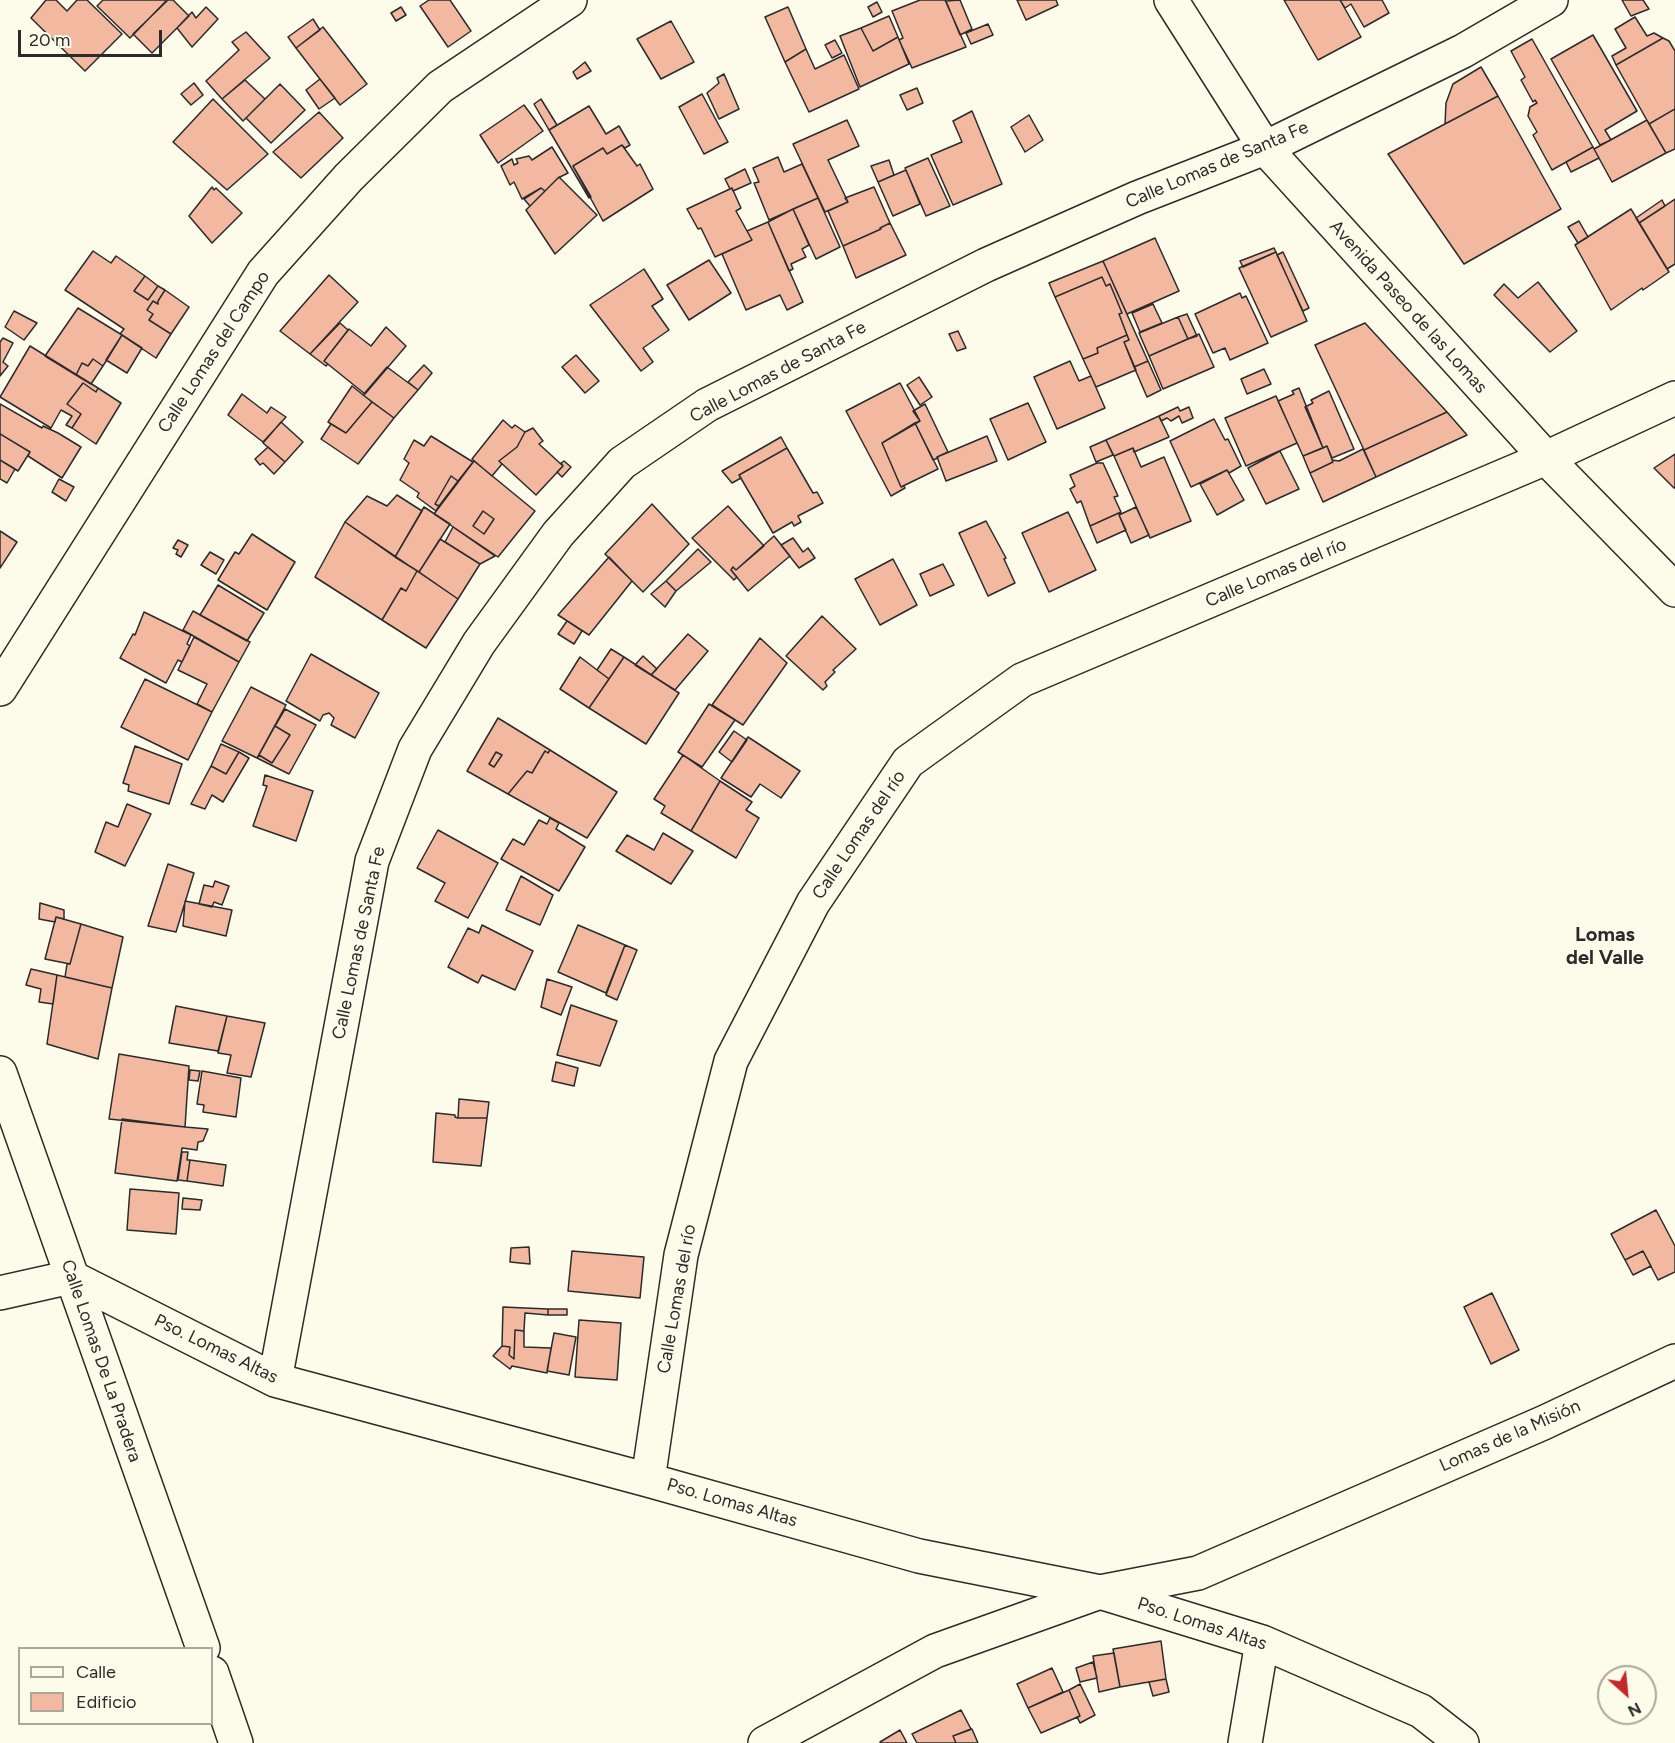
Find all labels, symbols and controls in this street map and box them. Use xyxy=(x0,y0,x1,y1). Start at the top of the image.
scale bar xyxy=(21,18,165,56)
text: 20 m xyxy=(29,29,70,51)
street label: Calle Lomas de Santa Fe xyxy=(1122,117,1312,213)
street label: Avenida Paseo de las Lomas xyxy=(1325,216,1491,398)
street label: Calle Lomas del Campo xyxy=(154,267,274,437)
street label: Calle Lomas de Santa Fe xyxy=(686,316,870,428)
street label: Calle Lomas del río xyxy=(1202,534,1350,612)
street label: Calle Lomas del río xyxy=(808,766,910,904)
street label: Calle Lomas de Santa Fe xyxy=(328,845,390,1041)
district label: Lomas del Valle xyxy=(1566,923,1644,970)
street label: Calle Lomas del río xyxy=(653,1223,701,1375)
street label: Calle Lomas De La Pradera xyxy=(56,1257,146,1465)
street label: Pso. Lomas Altas xyxy=(151,1310,281,1388)
street label: Lomas de la Misión xyxy=(1436,1395,1584,1477)
street label: Pso. Lomas Altas xyxy=(664,1474,800,1532)
street label: Pso. Lomas Altas xyxy=(1134,1593,1270,1655)
legend xyxy=(18,1647,213,1725)
text: Calle xyxy=(76,1661,116,1683)
north arrow xyxy=(1597,1665,1657,1725)
text: Edificio xyxy=(76,1691,137,1713)
text: N xyxy=(1625,1698,1644,1721)

